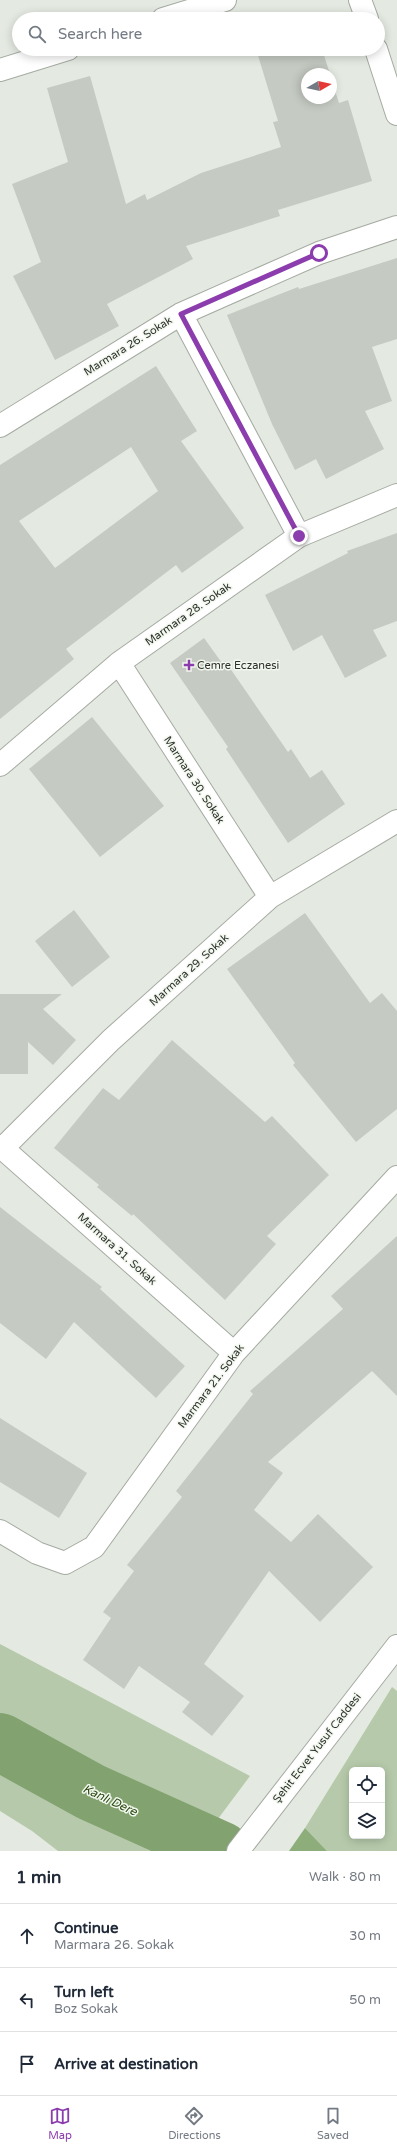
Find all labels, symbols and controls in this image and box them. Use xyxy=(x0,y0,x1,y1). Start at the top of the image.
search box xyxy=(12,12,385,56)
icon: search xyxy=(26,23,48,45)
text: Search here xyxy=(58,25,142,43)
north arrow xyxy=(301,68,337,104)
route start xyxy=(310,244,328,262)
street label: Marmara 26. Sokak xyxy=(81,314,175,378)
route end xyxy=(290,527,308,545)
street label: Marmara 28. Sokak xyxy=(143,580,233,648)
place label: Cemre Eczanesi xyxy=(197,659,279,672)
marker: Cemre Eczanesi xyxy=(184,660,194,670)
street label: Marmara 30. Sokak xyxy=(161,734,227,826)
street label: Marmara 29. Sokak xyxy=(147,931,231,1009)
street label: Marmara 31. Sokak xyxy=(75,1210,159,1288)
street label: Marmara 21. Sokak xyxy=(175,1342,247,1430)
street label: Şehit Ecvet Yusuf Caddesi xyxy=(270,1691,364,1805)
map controls xyxy=(349,1767,385,1839)
button: locate xyxy=(349,1767,385,1803)
water label: Kanlı Dere xyxy=(81,1781,140,1819)
button: layers xyxy=(349,1803,385,1839)
text: 1 min xyxy=(16,1867,61,1888)
text: Walk · 80 m xyxy=(309,1869,381,1885)
text: Continue xyxy=(54,1919,118,1937)
icon: ahead xyxy=(16,1925,38,1947)
text: 30 m xyxy=(349,1928,381,1944)
text: Marmara 26. Sokak xyxy=(54,1937,174,1953)
text: Turn left xyxy=(54,1983,114,2001)
icon: left xyxy=(16,1989,38,2011)
text: 50 m xyxy=(349,1992,381,2008)
text: Boz Sokak xyxy=(54,2001,118,2017)
icon: arrive xyxy=(16,2053,38,2075)
text: Arrive at destination xyxy=(54,2055,198,2073)
tab: Map xyxy=(48,2105,72,2142)
tab: Directions xyxy=(168,2105,221,2142)
tab: Saved xyxy=(317,2105,349,2142)

